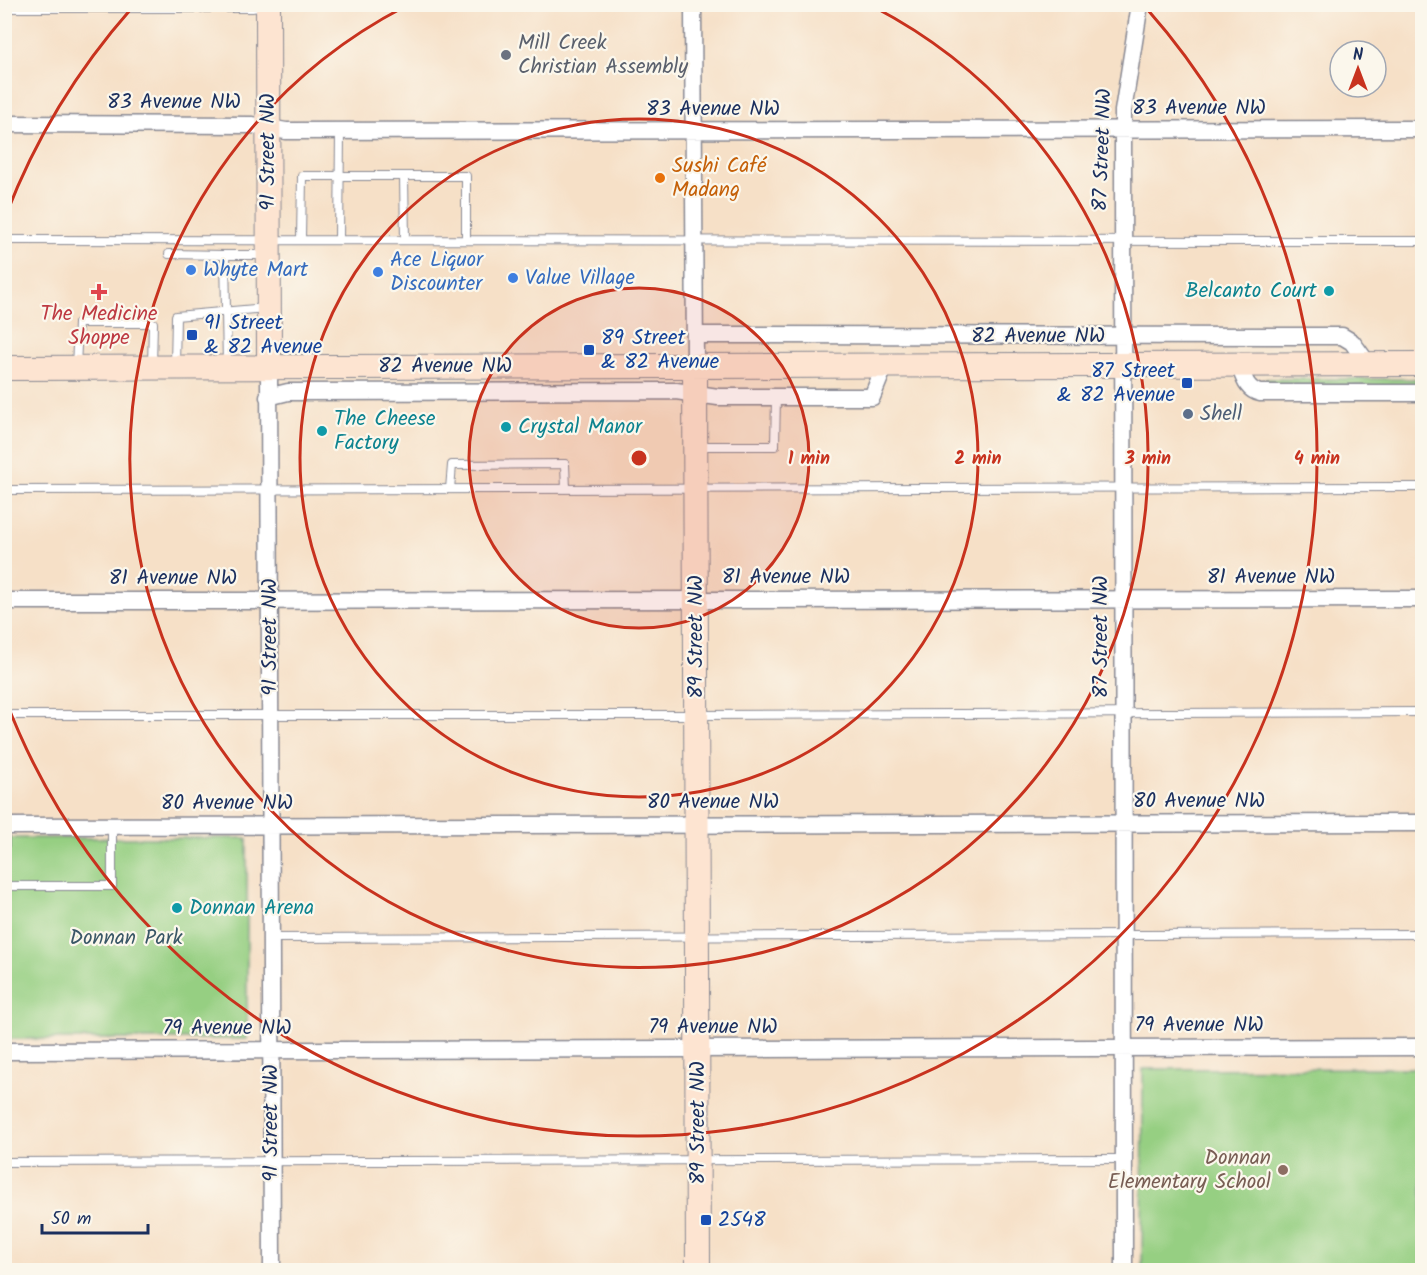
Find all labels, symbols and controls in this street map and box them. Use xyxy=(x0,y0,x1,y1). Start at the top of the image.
place label: Mill Creek Christian Assembly xyxy=(518,27,688,84)
north arrow xyxy=(1328,39,1388,99)
text: N xyxy=(1353,43,1363,68)
marker: Mill Creek Christian Assembly xyxy=(499,48,513,62)
street label: 83 Avenue NW xyxy=(107,86,241,119)
street label: 87 Street NW xyxy=(1084,88,1122,212)
street label: 83 Avenue NW xyxy=(1132,92,1266,125)
street label: 91 Street NW xyxy=(252,93,285,211)
street label: 83 Avenue NW xyxy=(646,93,780,126)
place label: Sushi Café Madang xyxy=(672,150,767,207)
marker: Sushi Café Madang xyxy=(653,171,667,185)
place label: Ace Liquor Discounter xyxy=(390,244,484,301)
place label: Whyte Mart xyxy=(203,254,309,287)
place label: Value Village xyxy=(525,262,635,295)
marker: Whyte Mart xyxy=(184,263,198,277)
marker: Ace Liquor Discounter xyxy=(371,265,385,279)
marker: Value Village xyxy=(506,271,520,285)
place label: Belcanto Court xyxy=(1185,275,1318,308)
marker: Belcanto Court xyxy=(1322,284,1336,298)
marker: The Medicine Shoppe xyxy=(92,285,106,299)
place label: The Medicine Shoppe xyxy=(41,298,158,355)
place label: 91 Street & 82 Avenue xyxy=(204,307,323,364)
street label: 82 Avenue NW xyxy=(971,320,1105,353)
place label: 89 Street & 82 Avenue xyxy=(601,322,720,379)
marker: 91 Street & 82 Avenue xyxy=(185,328,199,342)
marker: 89 Street & 82 Avenue xyxy=(582,343,596,357)
street label: 82 Avenue NW xyxy=(378,350,512,383)
place label: 87 Street & 82 Avenue xyxy=(1057,355,1176,412)
marker: 87 Street & 82 Avenue xyxy=(1180,376,1194,390)
place label: Shell xyxy=(1200,398,1242,431)
place label: The Cheese Factory xyxy=(334,403,436,460)
marker: Shell xyxy=(1181,407,1195,421)
place label: Crystal Manor xyxy=(518,411,643,444)
marker: Crystal Manor xyxy=(499,420,513,434)
marker: The Cheese Factory xyxy=(315,424,329,438)
text: 1 min xyxy=(788,445,830,474)
text: 2 min xyxy=(955,445,1001,474)
text: 3 min xyxy=(1124,445,1171,474)
text: 4 min xyxy=(1294,445,1340,474)
centre of rings xyxy=(629,448,649,468)
street label: 81 Avenue NW xyxy=(722,561,850,594)
street label: 81 Avenue NW xyxy=(1207,561,1335,594)
street label: 81 Avenue NW xyxy=(109,562,237,595)
street label: 89 Street NW xyxy=(680,575,713,699)
street label: 87 Street NW xyxy=(1085,575,1118,699)
street label: 91 Street NW xyxy=(254,578,287,696)
street label: 80 Avenue NW xyxy=(1133,785,1265,818)
street label: 80 Avenue NW xyxy=(647,786,779,819)
street label: 80 Avenue NW xyxy=(161,787,293,820)
place label: Donnan Arena xyxy=(189,892,314,925)
marker: Donnan Arena xyxy=(170,901,184,915)
park label: Donnan Park xyxy=(70,922,183,955)
street label: 79 Avenue NW xyxy=(1134,1009,1264,1042)
street label: 79 Avenue NW xyxy=(648,1011,778,1044)
street label: 79 Avenue NW xyxy=(162,1012,292,1045)
street label: 89 Street NW xyxy=(682,1061,715,1185)
street label: 91 Street NW xyxy=(255,1064,288,1182)
place label: Donnan Elementary School xyxy=(1108,1142,1271,1199)
marker: Donnan Elementary School xyxy=(1276,1163,1290,1177)
scale bar xyxy=(42,1197,148,1235)
place label: 2548 xyxy=(718,1204,766,1237)
text: 50 m xyxy=(51,1205,91,1234)
marker: 2548 xyxy=(699,1213,713,1227)

